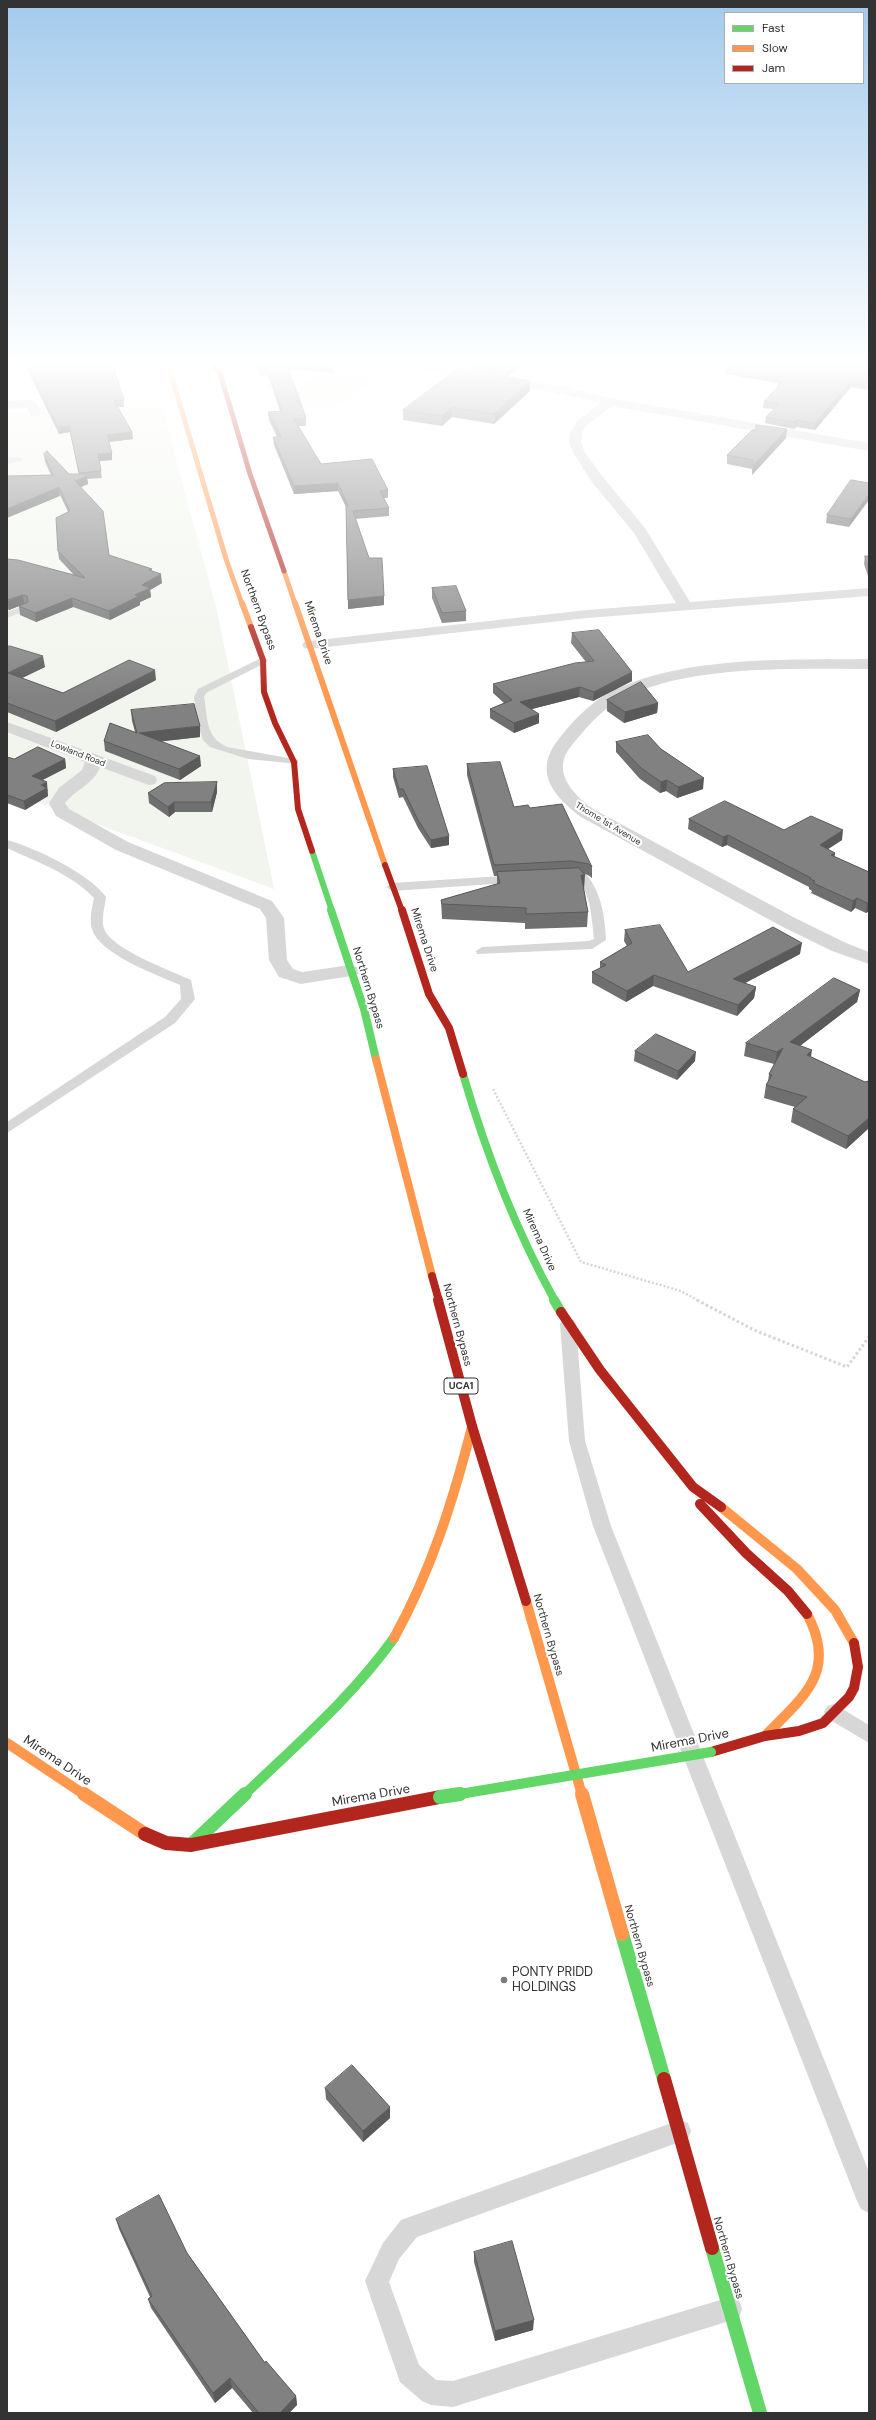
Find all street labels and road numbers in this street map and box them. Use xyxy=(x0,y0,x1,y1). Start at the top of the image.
street label: Northern Bypass xyxy=(237,568,279,652)
street label: Mirema Drive xyxy=(301,599,335,667)
street label: Lowland Road xyxy=(49,739,107,769)
street label: Thome 1st Avenue xyxy=(573,800,643,848)
street label: Mirema Drive xyxy=(407,906,441,974)
street label: Northern Bypass xyxy=(349,945,387,1031)
street label: Mirema Drive xyxy=(519,1207,559,1273)
street label: Northern Bypass xyxy=(440,1282,474,1368)
road number: UCA1 xyxy=(444,1378,478,1394)
street label: Northern Bypass xyxy=(530,1592,566,1678)
street label: Mirema Drive xyxy=(650,1726,730,1756)
street label: Mirema Drive xyxy=(20,1732,94,1790)
street label: Mirema Drive xyxy=(331,1781,411,1811)
street label: Northern Bypass xyxy=(621,1903,657,1989)
street label: Northern Bypass xyxy=(710,2215,746,2301)

